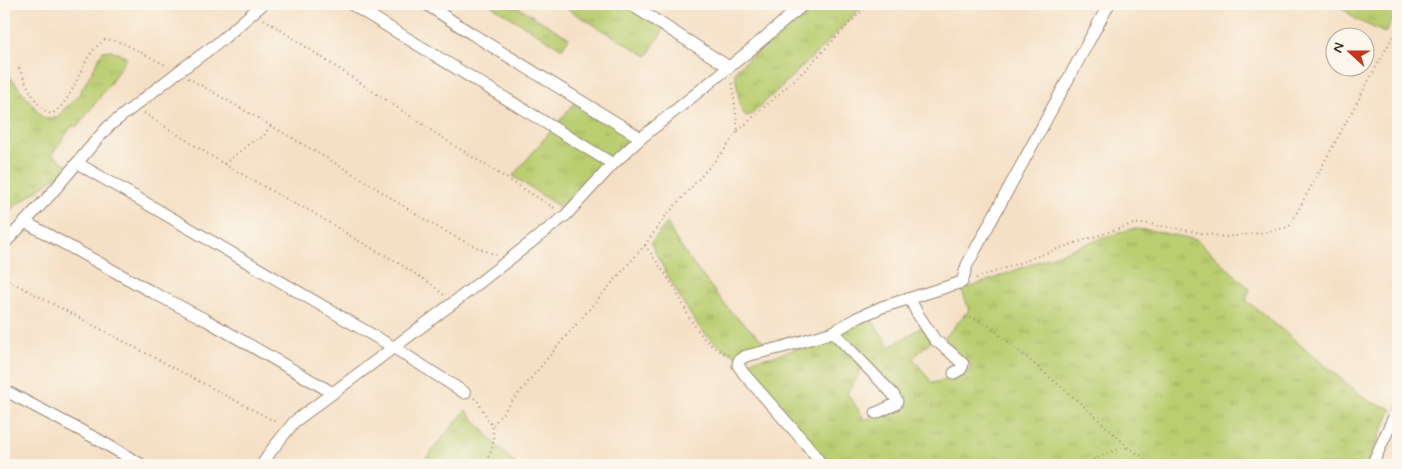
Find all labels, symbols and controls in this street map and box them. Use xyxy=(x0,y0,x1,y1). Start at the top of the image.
north arrow xyxy=(1324,28,1374,78)
text: N xyxy=(1329,40,1349,55)

